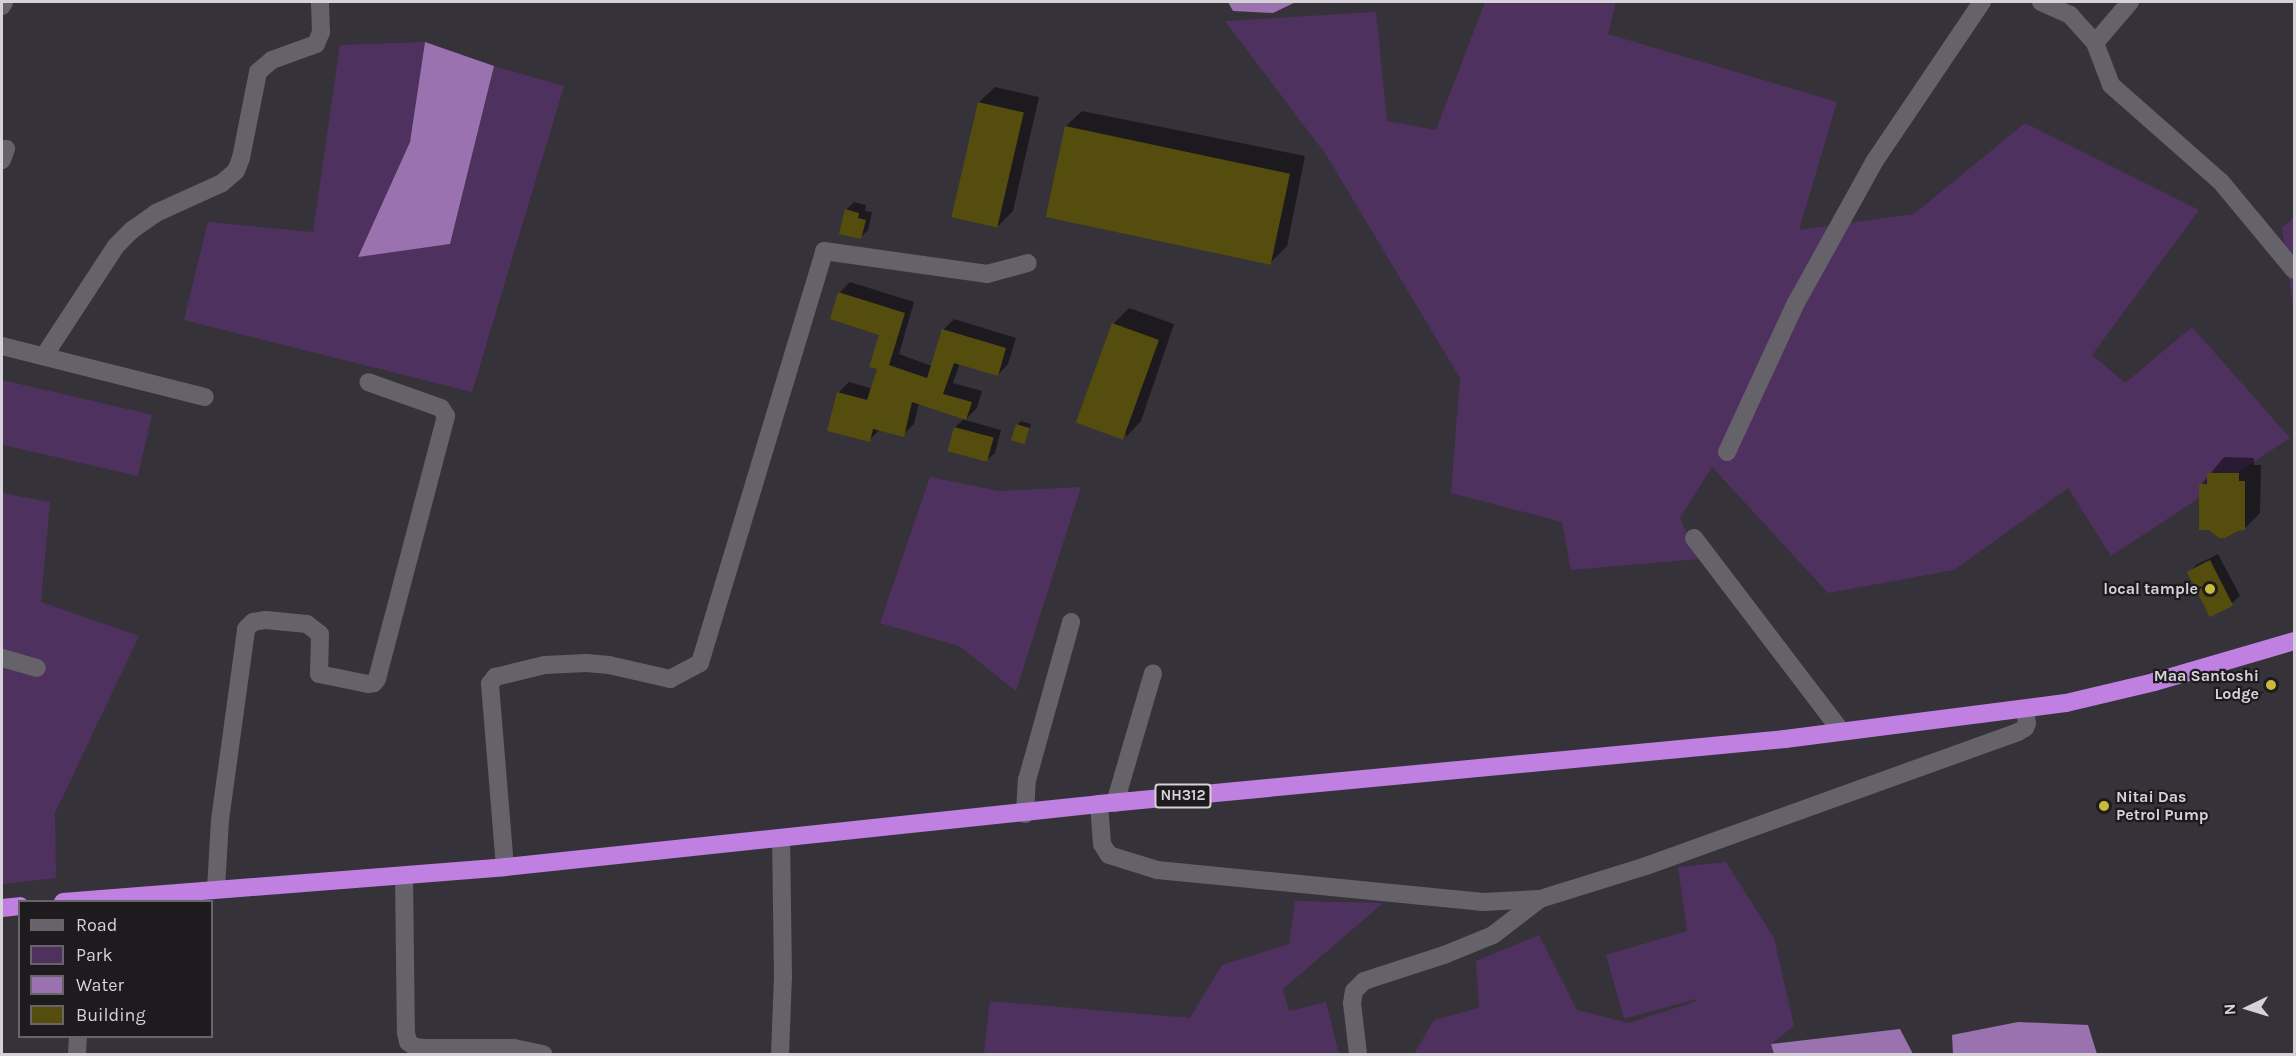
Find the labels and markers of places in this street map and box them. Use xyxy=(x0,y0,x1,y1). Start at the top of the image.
place label: local tample xyxy=(2103,579,2198,599)
marker: local tample xyxy=(2203,582,2217,596)
place label: Maa Santoshi Lodge xyxy=(2154,666,2259,704)
marker: Maa Santoshi Lodge xyxy=(2264,678,2278,692)
place label: Nitai Das Petrol Pump xyxy=(2116,787,2209,825)
marker: Nitai Das Petrol Pump xyxy=(2097,799,2111,813)

